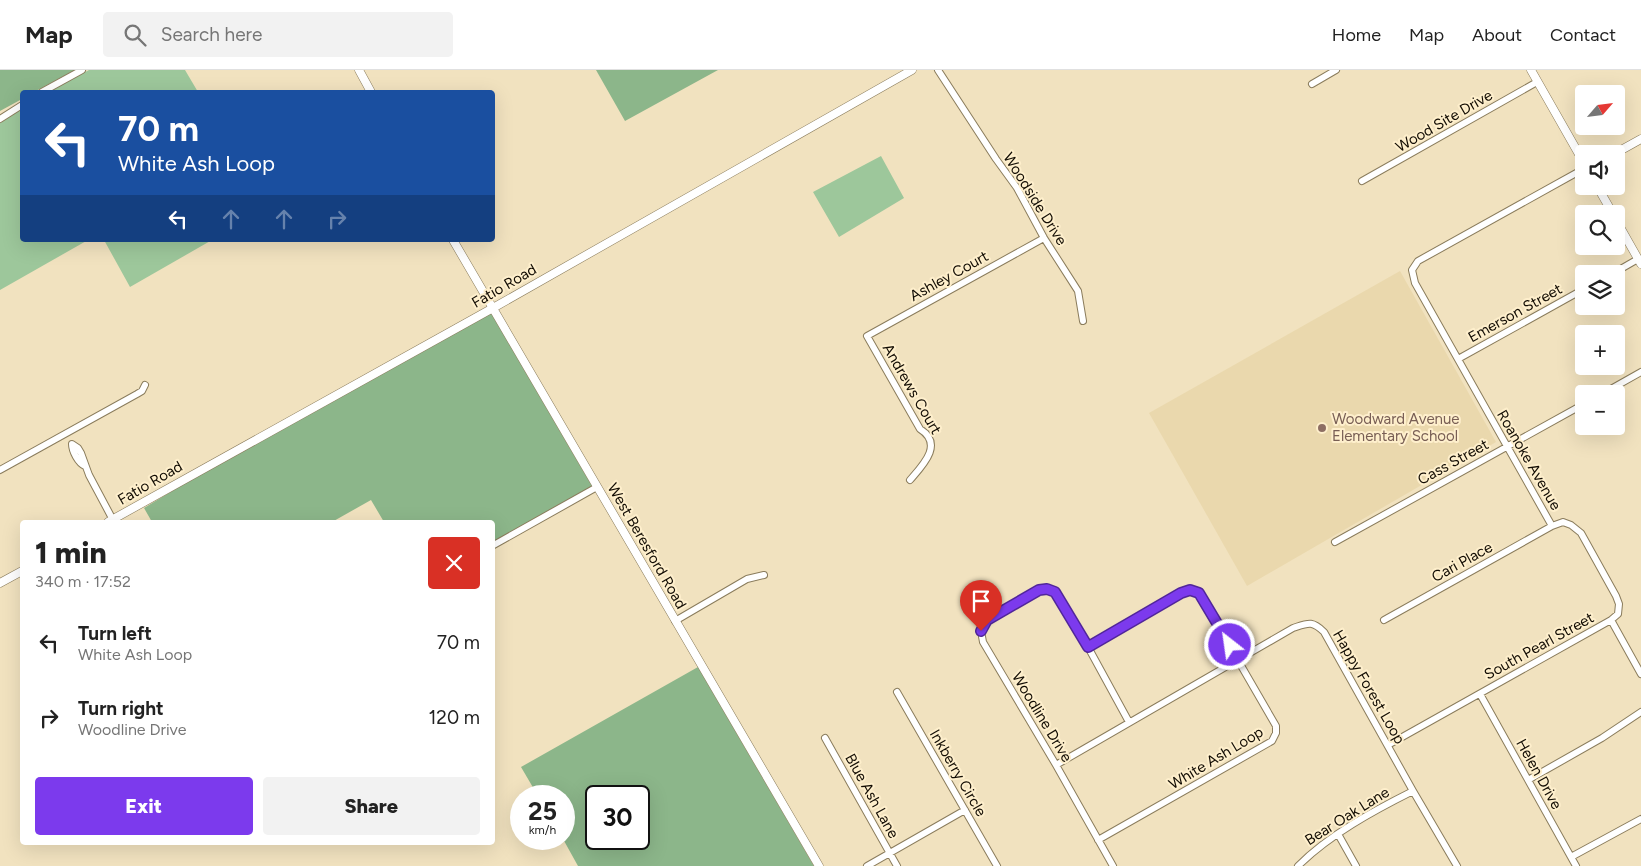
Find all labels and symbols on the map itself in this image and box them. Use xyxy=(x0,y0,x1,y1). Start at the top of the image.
north arrow xyxy=(1575,85,1625,135)
street label: Wood Site Drive xyxy=(1392,86,1496,156)
street label: Woodside Drive xyxy=(999,149,1071,249)
street label: Ashley Court xyxy=(907,247,992,305)
street label: Fatio Road xyxy=(468,260,540,312)
street label: Emerson Street xyxy=(1465,280,1565,346)
street label: Andrews Court xyxy=(879,341,945,438)
street label: Roanoke Avenue xyxy=(1493,407,1565,513)
place label: Woodward Avenue Elementary School xyxy=(1332,410,1460,445)
marker: Woodward Avenue Elementary School xyxy=(1316,422,1328,434)
street label: Cass Street xyxy=(1414,435,1492,489)
street label: Fatio Road xyxy=(114,457,186,509)
street label: West Beresford Road xyxy=(604,480,690,612)
street label: Cari Place xyxy=(1428,538,1496,586)
pin xyxy=(960,580,1002,631)
street label: South Pearl Street xyxy=(1481,608,1597,684)
position arrow xyxy=(1203,618,1255,670)
street label: Happy Forest Loop xyxy=(1329,627,1409,747)
street label: Woodline Drive xyxy=(1008,669,1076,765)
street label: White Ash Loop xyxy=(1165,723,1267,793)
street label: Inkberry Circle xyxy=(926,726,990,820)
street label: Helen Drive xyxy=(1512,736,1566,812)
street label: Blue Ash Lane xyxy=(841,751,903,841)
street label: Bear Oak Lane xyxy=(1301,783,1393,849)
speed limit sign: 30 xyxy=(585,785,650,850)

